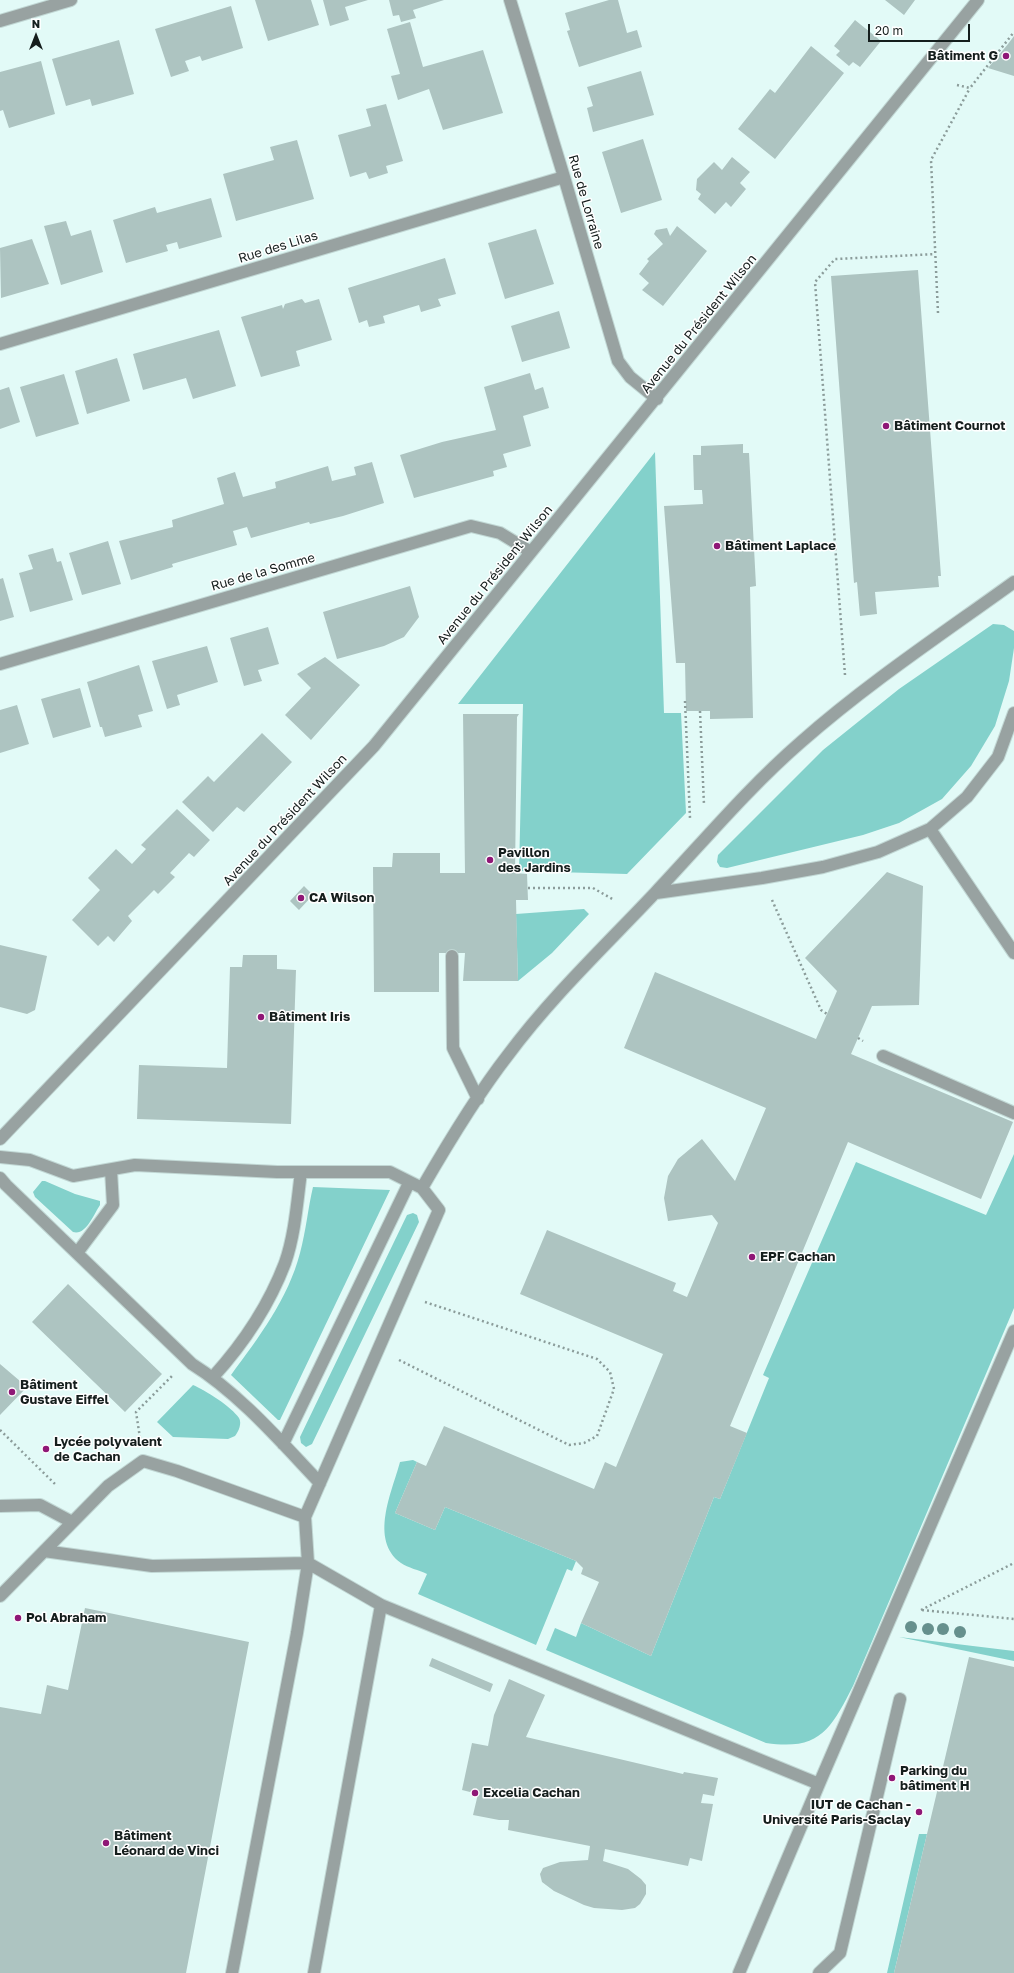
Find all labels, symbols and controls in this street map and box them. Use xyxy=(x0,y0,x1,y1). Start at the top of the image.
north arrow xyxy=(16,16,56,56)
scale bar xyxy=(870,16,972,42)
text: N xyxy=(32,17,40,30)
text: 20 m xyxy=(875,23,903,38)
place label: Bâtiment G xyxy=(928,48,998,64)
marker: Bâtiment G xyxy=(1001,51,1011,61)
street label: Rue de Lorraine xyxy=(565,153,607,251)
street label: Rue des Lilas xyxy=(236,228,320,266)
street label: Avenue du Président Wilson xyxy=(638,251,760,397)
place label: Bâtiment Cournot xyxy=(894,418,1005,434)
marker: Bâtiment Cournot xyxy=(881,421,891,431)
street label: Avenue du Président Wilson xyxy=(434,502,556,648)
place label: Bâtiment Laplace xyxy=(725,538,836,554)
marker: Bâtiment Laplace xyxy=(712,541,722,551)
street label: Rue de la Somme xyxy=(209,550,317,594)
street label: Avenue du Président Wilson xyxy=(220,751,350,889)
place label: Pavillon des Jardins xyxy=(498,845,571,876)
marker: Pavillon des Jardins xyxy=(485,855,495,865)
place label: CA Wilson xyxy=(309,890,374,906)
marker: CA Wilson xyxy=(296,893,306,903)
place label: Bâtiment Iris xyxy=(269,1009,350,1025)
marker: Bâtiment Iris xyxy=(256,1012,266,1022)
place label: EPF Cachan xyxy=(760,1249,835,1265)
marker: EPF Cachan xyxy=(747,1252,757,1262)
place label: Bâtiment Gustave Eiffel xyxy=(20,1377,109,1408)
marker: Bâtiment Gustave Eiffel xyxy=(7,1387,17,1397)
place label: Lycée polyvalent de Cachan xyxy=(54,1434,162,1465)
marker: Lycée polyvalent de Cachan xyxy=(41,1444,51,1454)
place label: Pol Abraham xyxy=(26,1610,106,1626)
marker: Pol Abraham xyxy=(13,1613,23,1623)
place label: Parking du bâtiment H xyxy=(900,1763,970,1794)
marker: Parking du bâtiment H xyxy=(887,1773,897,1783)
place label: Excelia Cachan xyxy=(483,1785,580,1801)
marker: Excelia Cachan xyxy=(470,1788,480,1798)
place label: IUT de Cachan - Université Paris-Saclay xyxy=(763,1797,911,1828)
marker: IUT de Cachan - Université Paris-Saclay xyxy=(914,1807,924,1817)
place label: Bâtiment Léonard de Vinci xyxy=(114,1828,219,1859)
marker: Bâtiment Léonard de Vinci xyxy=(101,1838,111,1848)

